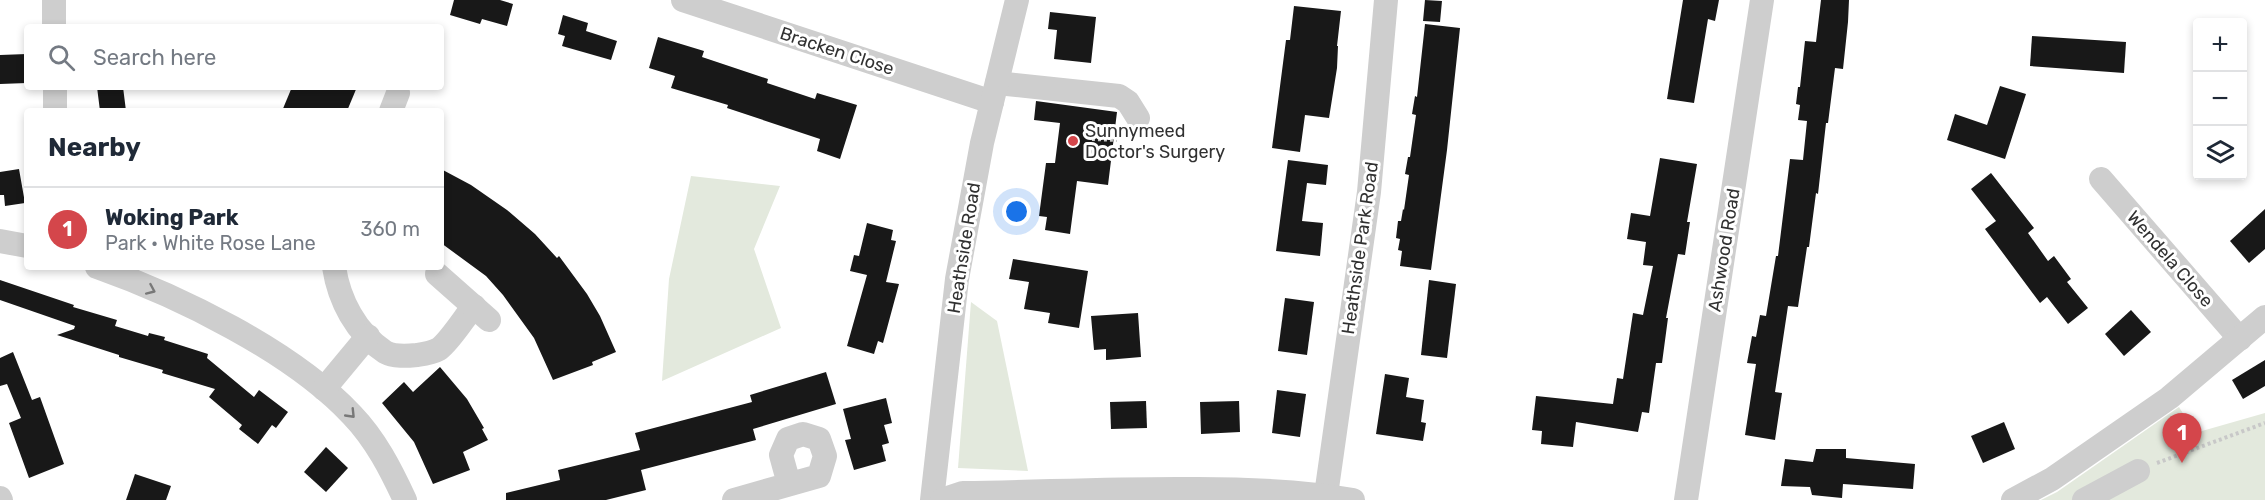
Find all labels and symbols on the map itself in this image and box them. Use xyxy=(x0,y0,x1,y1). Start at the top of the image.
street label: Bracken Close xyxy=(777,22,897,80)
place label: Sunnymeed Doctor's Surgery xyxy=(1085,120,1225,163)
marker: Sunnymeed Doctor's Surgery xyxy=(1066,134,1080,148)
street label: Heathside Park Road xyxy=(1337,160,1383,336)
street label: Heathside Road xyxy=(943,181,985,315)
street label: Ashwood Road xyxy=(1703,187,1745,313)
your location xyxy=(1002,197,1031,226)
street label: Wendela Close xyxy=(2122,206,2218,312)
one-way arrow xyxy=(145,283,156,295)
one-way arrow xyxy=(343,407,354,418)
pin: 1 xyxy=(2162,414,2202,463)

